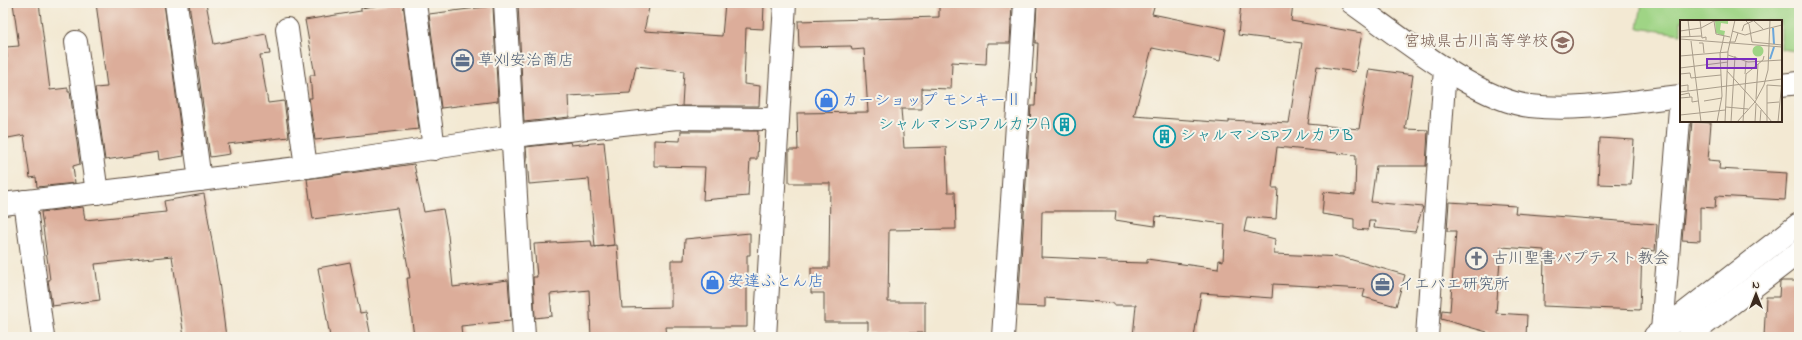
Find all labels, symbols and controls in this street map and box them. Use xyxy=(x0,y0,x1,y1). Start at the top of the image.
inset map xyxy=(1680,20,1782,122)
school or university icon: 宮城県古川高等学校 xyxy=(1550,29,1576,55)
place label: 宮城県古川高等学校 xyxy=(1404,30,1548,54)
office icon: 草刈安治商店 xyxy=(450,48,476,74)
place label: 草刈安治商店 xyxy=(478,49,574,73)
shop icon: カーショップ モンキーⅡ xyxy=(814,88,840,114)
place label: カーショップ モンキーⅡ xyxy=(842,89,1022,113)
building icon: シャルマンSPフルカワA xyxy=(1052,112,1078,138)
place label: シャルマンSPフルカワA xyxy=(878,113,1050,137)
building icon: シャルマンSPフルカワB xyxy=(1152,123,1178,149)
place label: シャルマンSPフルカワB xyxy=(1180,124,1353,148)
church icon: 古川聖書バプテスト教会 xyxy=(1464,246,1490,272)
place label: 古川聖書バプテスト教会 xyxy=(1492,247,1669,271)
shop icon: 安達ふとん店 xyxy=(699,269,725,295)
place label: 安達ふとん店 xyxy=(728,270,824,294)
office icon: イエバエ研究所 xyxy=(1370,272,1396,298)
place label: イエバエ研究所 xyxy=(1398,273,1510,297)
north arrow xyxy=(1736,274,1776,314)
text: N xyxy=(1752,277,1760,293)

